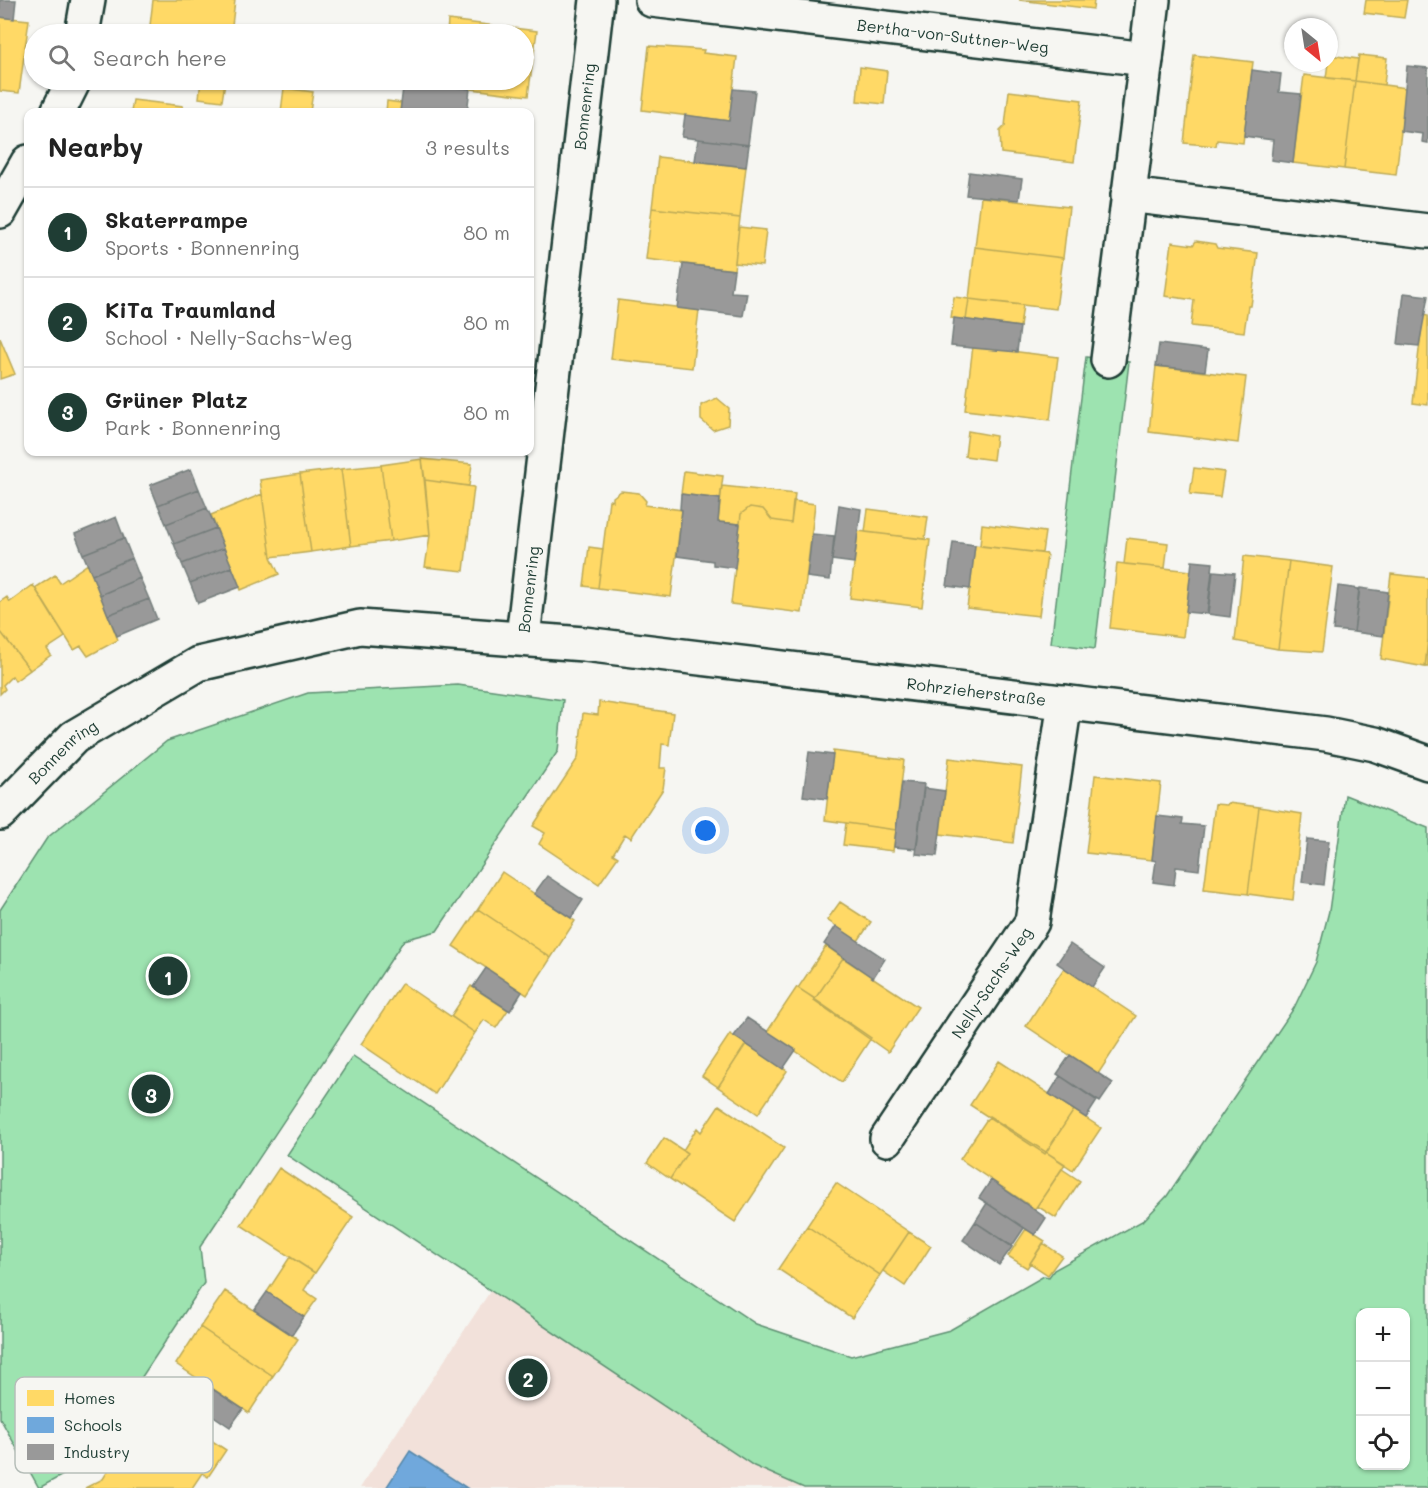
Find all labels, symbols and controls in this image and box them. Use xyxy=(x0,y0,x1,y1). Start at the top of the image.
street label: Bertha-von-Suttner-Weg xyxy=(856,14,1050,57)
north arrow xyxy=(1284,18,1338,72)
search box xyxy=(24,24,534,90)
icon: search xyxy=(45,41,78,74)
text: Search here xyxy=(93,43,227,72)
street label: Bonnenring xyxy=(569,62,600,151)
text: Nearby xyxy=(48,130,143,164)
text: 3 results xyxy=(425,134,510,160)
text: Skaterrampe xyxy=(105,205,248,234)
text: 1 xyxy=(63,219,72,245)
text: 80 m xyxy=(463,219,510,245)
text: Sports · Bonnenring xyxy=(105,234,299,260)
text: KiTa Traumland xyxy=(105,295,275,324)
text: 2 xyxy=(62,309,73,335)
text: 80 m xyxy=(463,309,510,335)
text: School · Nelly-Sachs-Weg xyxy=(105,324,352,350)
text: Grüner Platz xyxy=(105,385,248,414)
text: 3 xyxy=(62,399,74,425)
text: 80 m xyxy=(463,399,510,425)
text: Park · Bonnenring xyxy=(105,414,281,440)
street label: Bonnenring xyxy=(513,545,543,634)
street label: Rohrzieherstraße xyxy=(905,672,1047,710)
street label: Bonnenring xyxy=(23,715,101,788)
your location xyxy=(691,816,720,845)
street label: Nelly-Sachs-Weg xyxy=(946,922,1036,1042)
pin: 1 xyxy=(148,954,188,998)
pin: 3 xyxy=(132,1072,170,1116)
map controls xyxy=(1356,1308,1410,1470)
button: + xyxy=(1356,1308,1410,1362)
pin: 2 xyxy=(508,1356,548,1400)
button: − xyxy=(1356,1362,1410,1416)
legend xyxy=(15,1377,213,1473)
text: Homes xyxy=(64,1387,115,1408)
text: Schools xyxy=(64,1414,122,1435)
button: locate xyxy=(1356,1416,1410,1470)
text: Industry xyxy=(64,1441,130,1462)

